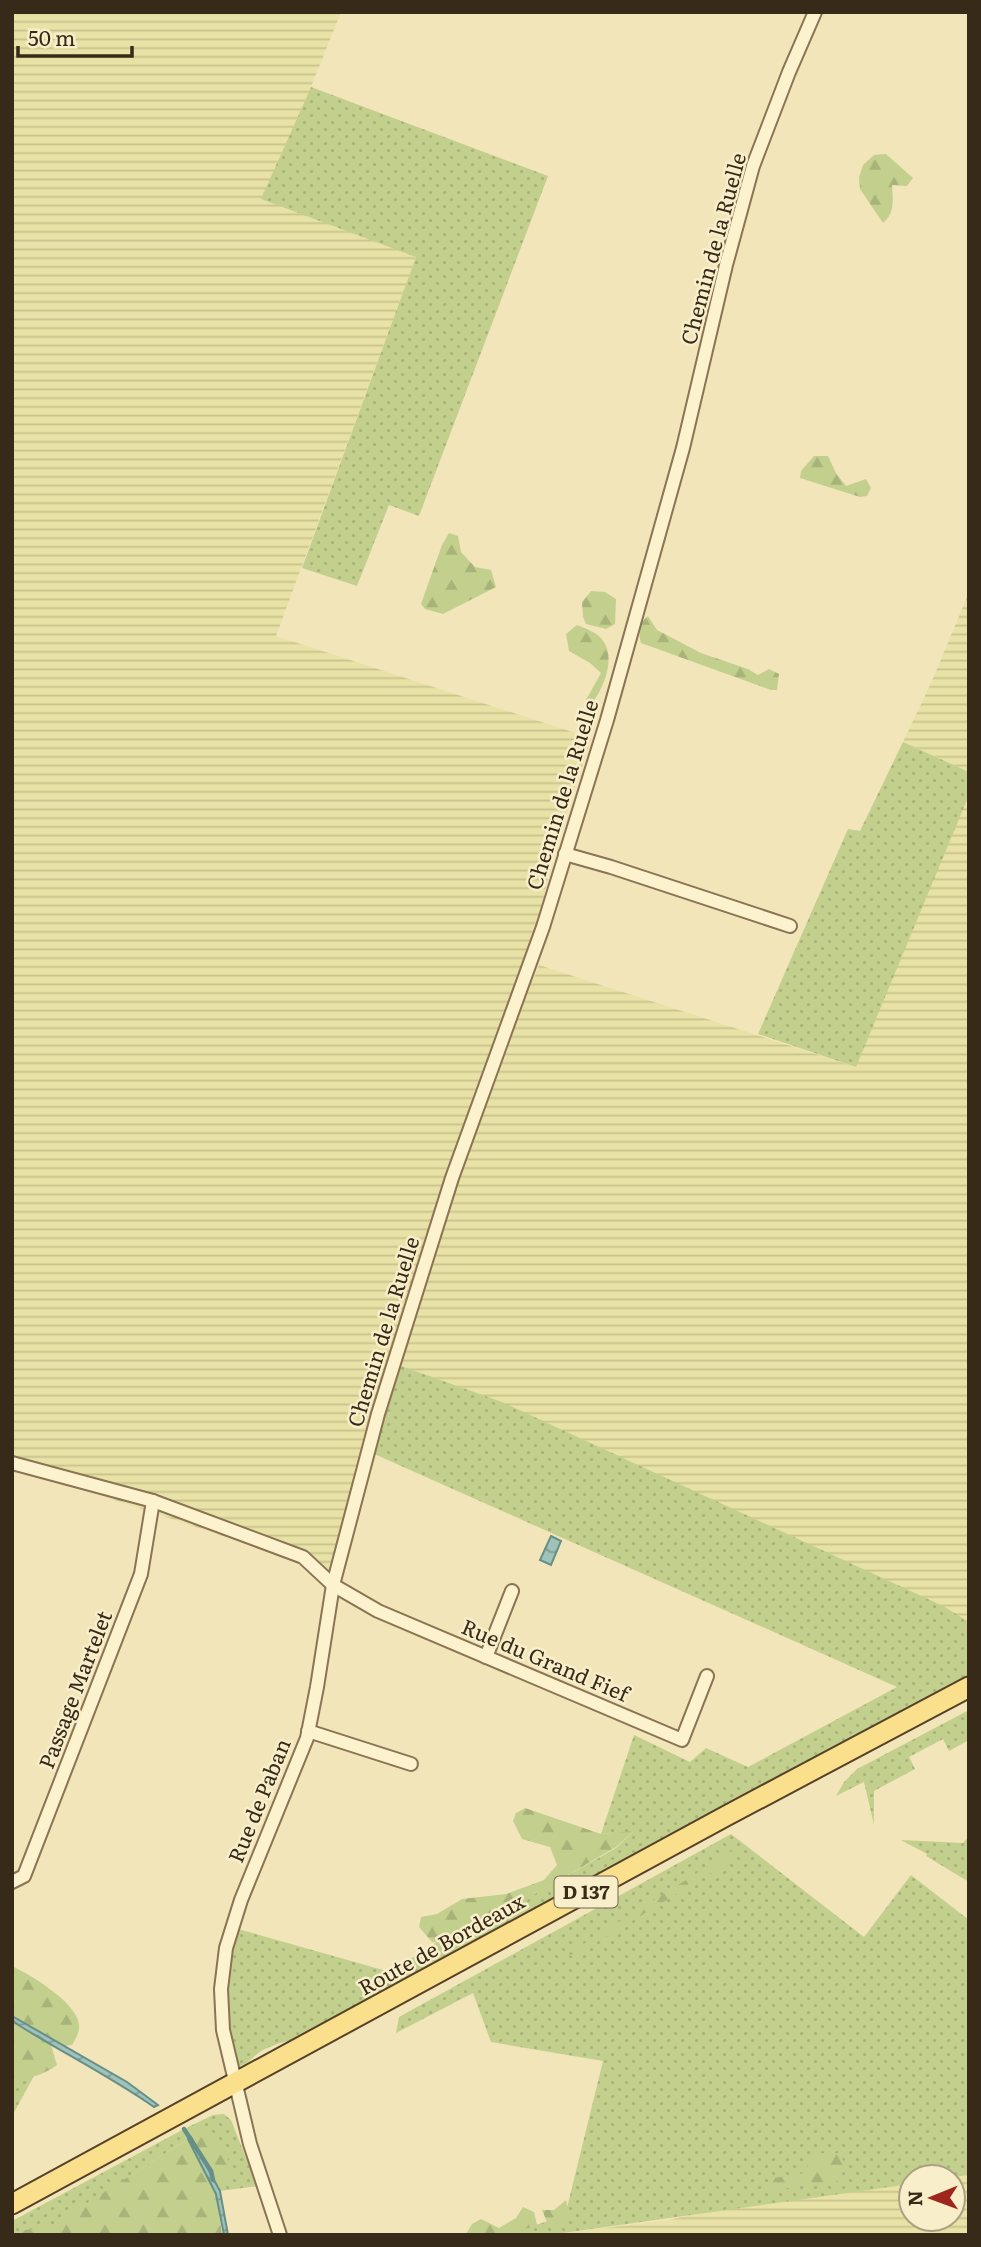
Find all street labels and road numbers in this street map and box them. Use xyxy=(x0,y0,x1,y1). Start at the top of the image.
street label: Chemin de la Ruelle xyxy=(671,149,752,348)
street label: Chemin de la Ruelle xyxy=(517,695,604,893)
street label: Chemin de la Ruelle xyxy=(338,1232,425,1430)
street label: Passage Martelet xyxy=(29,1605,118,1773)
street label: Rue du Grand Fief xyxy=(457,1609,636,1709)
street label: Rue de Paban xyxy=(219,1733,297,1867)
road number: D 137 xyxy=(554,1876,618,1908)
street label: Route de Bordeaux xyxy=(352,1884,530,2001)

